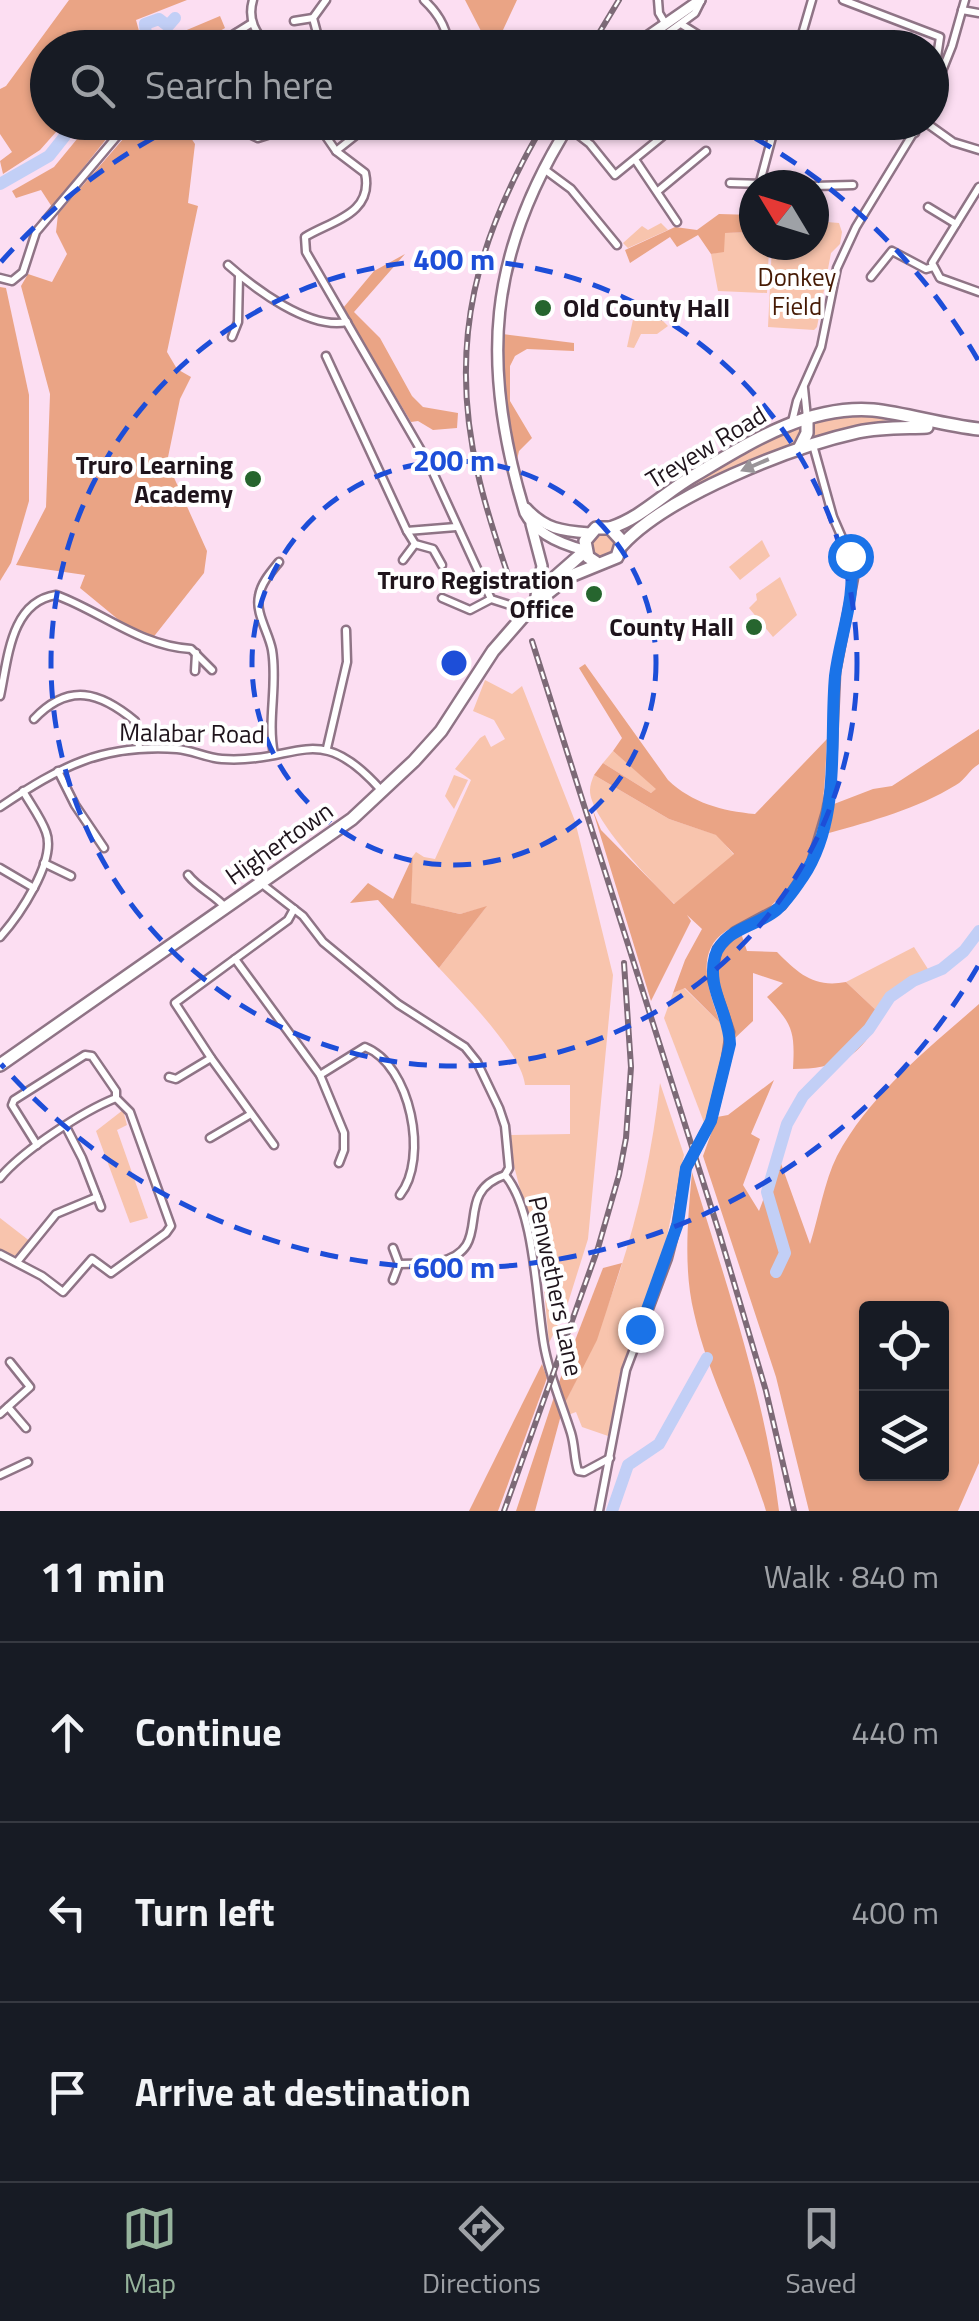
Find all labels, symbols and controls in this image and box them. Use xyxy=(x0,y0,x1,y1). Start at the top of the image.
search box xyxy=(30,30,949,140)
text: Search here xyxy=(145,56,333,114)
icon: search xyxy=(65,58,120,113)
north arrow xyxy=(739,170,829,260)
text: 400 m xyxy=(413,236,495,282)
park label: Donkey Field xyxy=(758,258,836,325)
place label: Old County Hall xyxy=(563,289,730,327)
marker: Old County Hall xyxy=(532,297,554,319)
street label: Treyew Road xyxy=(638,396,774,498)
text: 200 m xyxy=(413,437,495,483)
place label: Truro Learning Academy xyxy=(76,446,233,513)
one-way arrow xyxy=(740,458,770,474)
marker: Truro Learning Academy xyxy=(242,468,264,490)
route start xyxy=(828,534,874,580)
place label: Truro Registration Office xyxy=(377,561,574,628)
marker: Truro Registration Office xyxy=(583,583,605,605)
place label: County Hall xyxy=(609,608,734,646)
marker: County Hall xyxy=(743,616,765,638)
centre of rings xyxy=(436,645,472,681)
street label: Malabar Road xyxy=(119,713,265,753)
street label: Highertown xyxy=(217,792,341,894)
street label: Penwethers Lane xyxy=(518,1192,594,1380)
text: 600 m xyxy=(413,1244,495,1290)
map controls xyxy=(859,1301,949,1481)
button: locate xyxy=(859,1301,949,1391)
route end xyxy=(618,1307,664,1353)
button: layers xyxy=(859,1391,949,1481)
text: 11 min xyxy=(40,1544,166,1608)
text: Walk · 840 m xyxy=(764,1552,939,1600)
text: Continue xyxy=(135,1703,282,1761)
icon: ahead xyxy=(40,1705,95,1760)
text: 440 m xyxy=(851,1708,939,1756)
text: Turn left xyxy=(135,1883,275,1941)
icon: left xyxy=(40,1885,95,1940)
text: 400 m xyxy=(851,1888,939,1936)
text: Arrive at destination xyxy=(135,2063,471,2121)
icon: arrive xyxy=(40,2065,95,2120)
tab: Map xyxy=(122,2201,177,2304)
tab: Directions xyxy=(422,2201,541,2304)
tab: Saved xyxy=(785,2201,857,2304)

